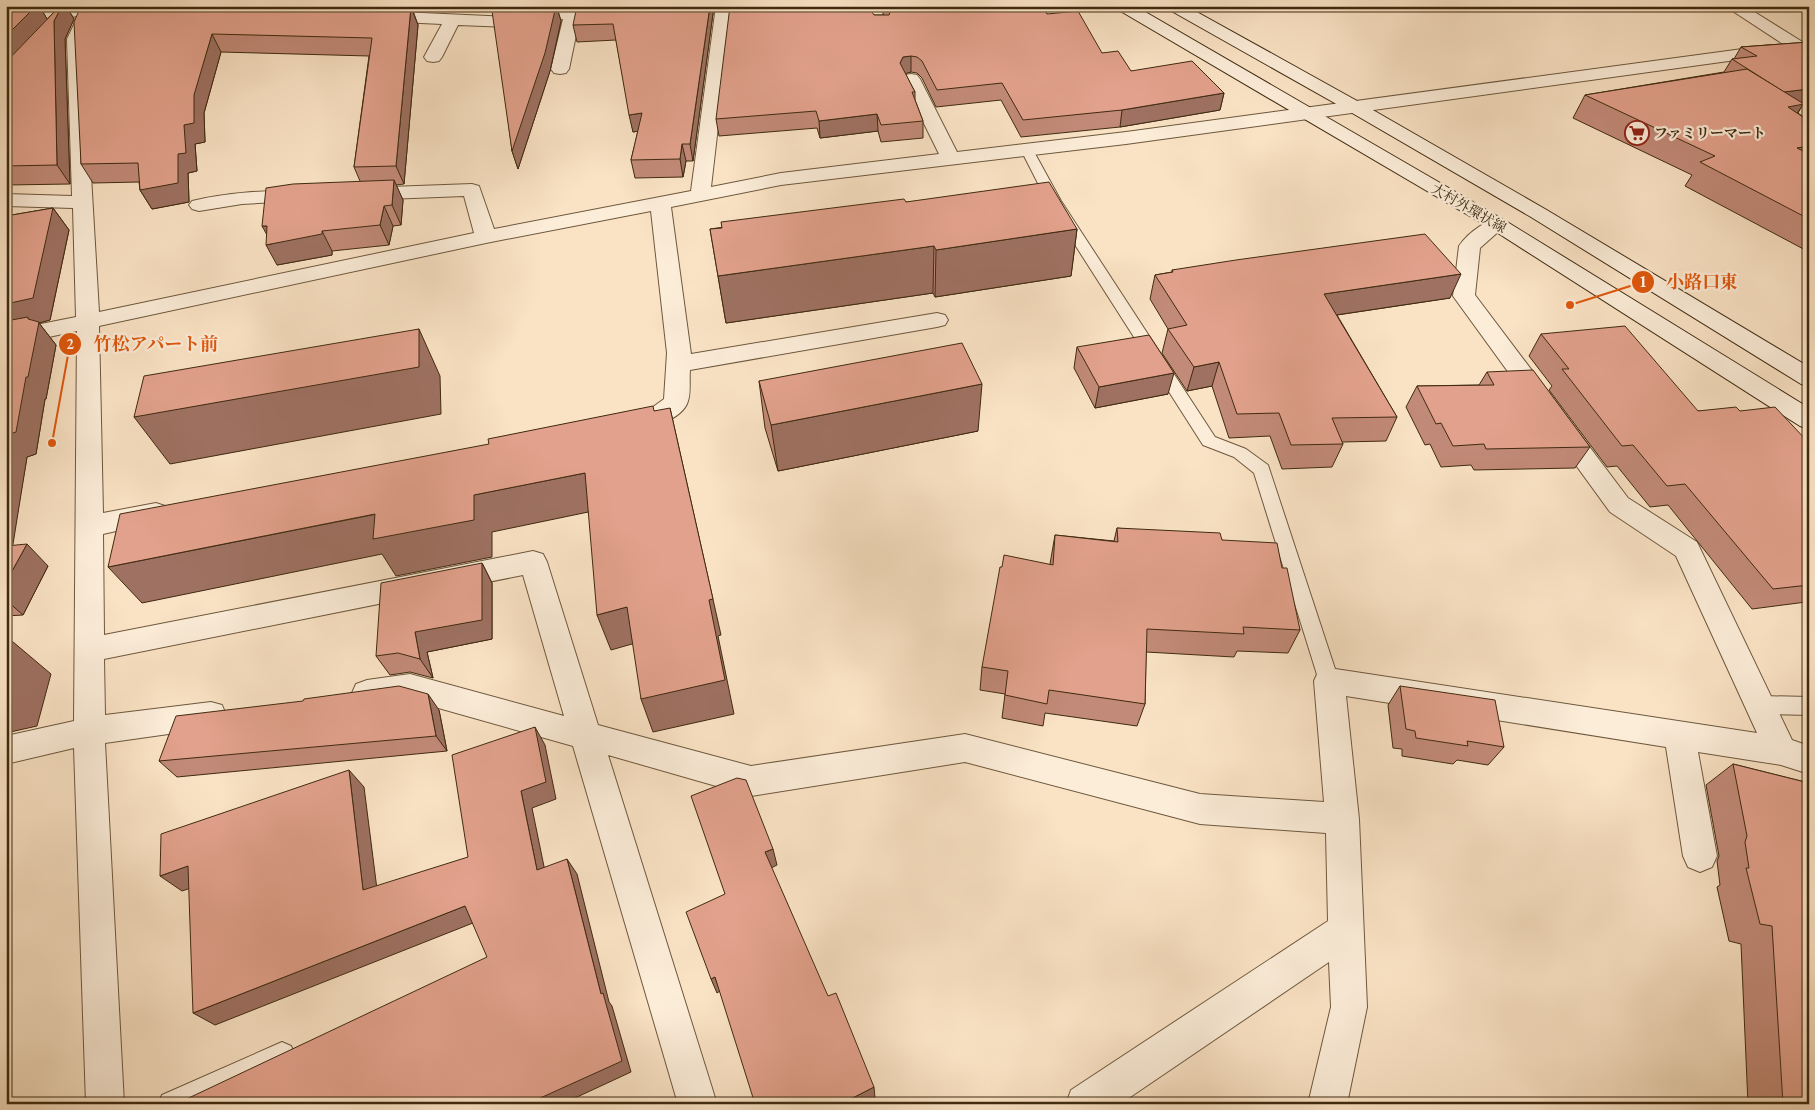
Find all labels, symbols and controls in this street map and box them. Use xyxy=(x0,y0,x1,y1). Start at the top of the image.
supermarket icon: ファミリーマート xyxy=(1624,120,1650,146)
place label: ファミリーマート xyxy=(1654,124,1766,142)
street label: 大村外環状線 xyxy=(1428,179,1510,237)
callout: 小路口東 xyxy=(1631,266,1748,299)
text: 小路口東 xyxy=(1666,270,1738,293)
text: 1 xyxy=(1639,272,1647,291)
callout: 竹松アパート前 xyxy=(58,327,229,360)
text: 竹松アパート前 xyxy=(94,332,218,355)
text: 2 xyxy=(66,334,74,353)

